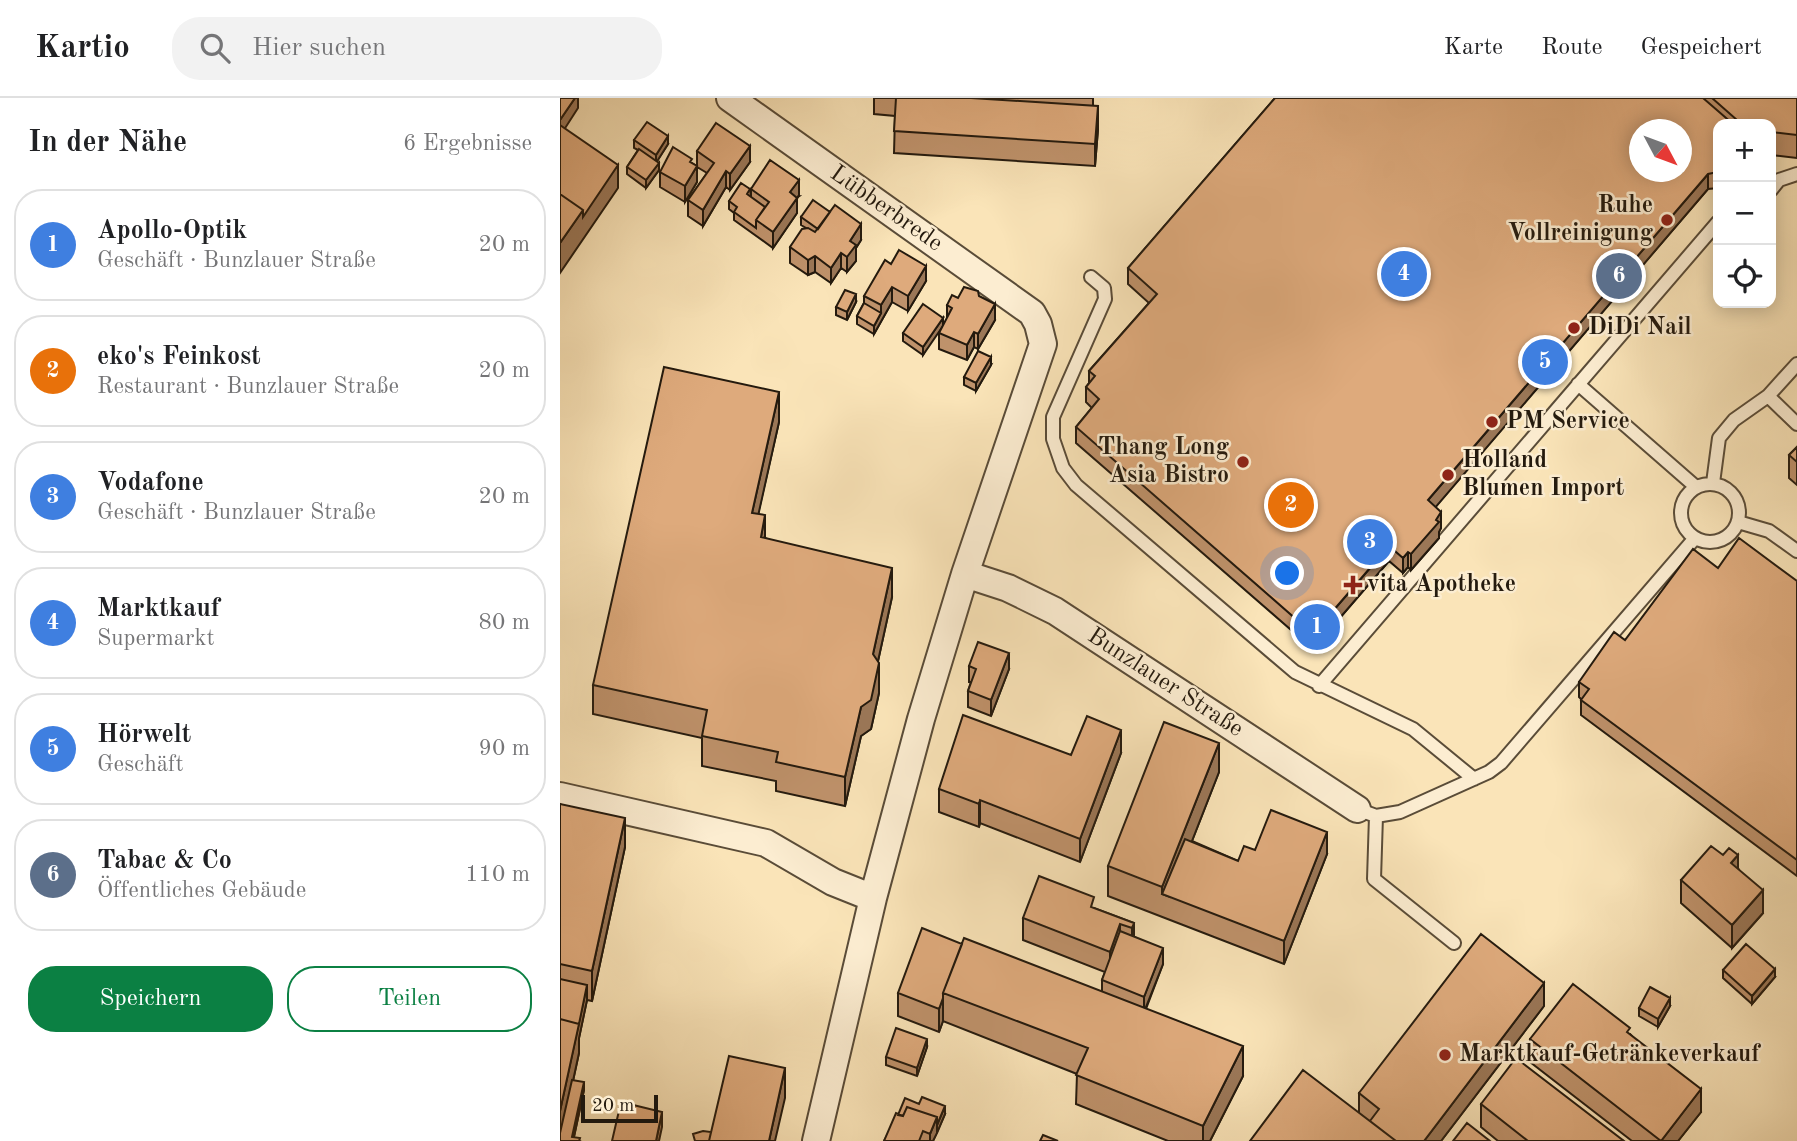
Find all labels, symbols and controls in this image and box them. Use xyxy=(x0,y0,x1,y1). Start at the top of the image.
search box xyxy=(172,17,662,80)
icon: search xyxy=(196,29,234,67)
text: Kartio xyxy=(35,32,130,65)
text: Hier suchen xyxy=(252,35,386,61)
text: Karte xyxy=(1444,36,1503,60)
text: Route xyxy=(1541,36,1603,60)
text: Gespeichert xyxy=(1641,36,1762,60)
north arrow xyxy=(1629,119,1692,182)
map controls xyxy=(1713,119,1776,308)
button: + xyxy=(1713,119,1776,182)
text: In der Nähe xyxy=(28,128,187,158)
text: 6 Ergebnisse xyxy=(403,132,532,155)
street label: Lübberbrede xyxy=(825,162,947,256)
button: − xyxy=(1713,182,1776,245)
place label: Ruhe Vollreinigung xyxy=(1507,194,1654,246)
marker: Ruhe Vollreinigung xyxy=(1659,212,1675,228)
text: Apollo-Optik xyxy=(97,218,247,244)
text: 1 xyxy=(46,233,60,256)
text: 20 m xyxy=(479,233,530,256)
button: locate xyxy=(1713,245,1776,308)
pin: 4 xyxy=(1381,248,1427,300)
text: Geschäft · Bunzlauer Straße xyxy=(97,249,376,272)
pin: 6 xyxy=(1596,250,1642,302)
place label: DiDi Nail xyxy=(1588,316,1692,340)
marker: DiDi Nail xyxy=(1566,320,1582,336)
pin: 5 xyxy=(1522,336,1568,388)
text: eko's Feinkost xyxy=(97,344,261,370)
text: 2 xyxy=(46,359,60,382)
text: 20 m xyxy=(479,359,530,382)
text: Restaurant · Bunzlauer Straße xyxy=(97,375,399,398)
place label: PM Service xyxy=(1506,410,1630,434)
marker: PM Service xyxy=(1484,414,1500,430)
place label: Thang Long Asia Bistro xyxy=(1098,436,1230,488)
place label: Holland Blumen Import xyxy=(1462,449,1625,501)
marker: Thang Long Asia Bistro xyxy=(1235,454,1251,470)
marker: Holland Blumen Import xyxy=(1440,467,1456,483)
text: Vodafone xyxy=(97,470,204,496)
pin: 2 xyxy=(1268,479,1314,531)
text: 3 xyxy=(46,485,60,508)
text: 20 m xyxy=(479,485,530,508)
text: Geschäft · Bunzlauer Straße xyxy=(97,501,376,524)
pin: 3 xyxy=(1347,516,1393,568)
your location xyxy=(1270,556,1304,590)
place label: vita Apotheke xyxy=(1367,573,1516,597)
marker: vita Apotheke xyxy=(1345,577,1361,593)
text: Marktkauf xyxy=(97,596,220,622)
pin: 1 xyxy=(1294,601,1340,653)
text: 4 xyxy=(46,611,60,634)
text: 80 m xyxy=(479,611,530,634)
street label: Bunzlauer Straße xyxy=(1083,624,1247,742)
text: Supermarkt xyxy=(97,627,215,650)
text: Hörwelt xyxy=(97,722,191,748)
text: 5 xyxy=(46,737,60,760)
text: 90 m xyxy=(479,737,530,760)
text: Geschäft xyxy=(97,753,184,776)
text: Tabac & Co xyxy=(97,848,232,874)
text: 6 xyxy=(46,863,60,886)
text: 110 m xyxy=(465,863,530,886)
text: Öffentliches Gebäude xyxy=(97,879,306,902)
button: Speichern xyxy=(28,966,273,1032)
button: Teilen xyxy=(287,966,532,1032)
place label: Marktkauf-Getränkeverkauf xyxy=(1459,1043,1761,1067)
marker: Marktkauf-Getränkeverkauf xyxy=(1437,1047,1453,1063)
scale bar xyxy=(581,1092,658,1124)
text: 20 m xyxy=(592,1097,634,1116)

